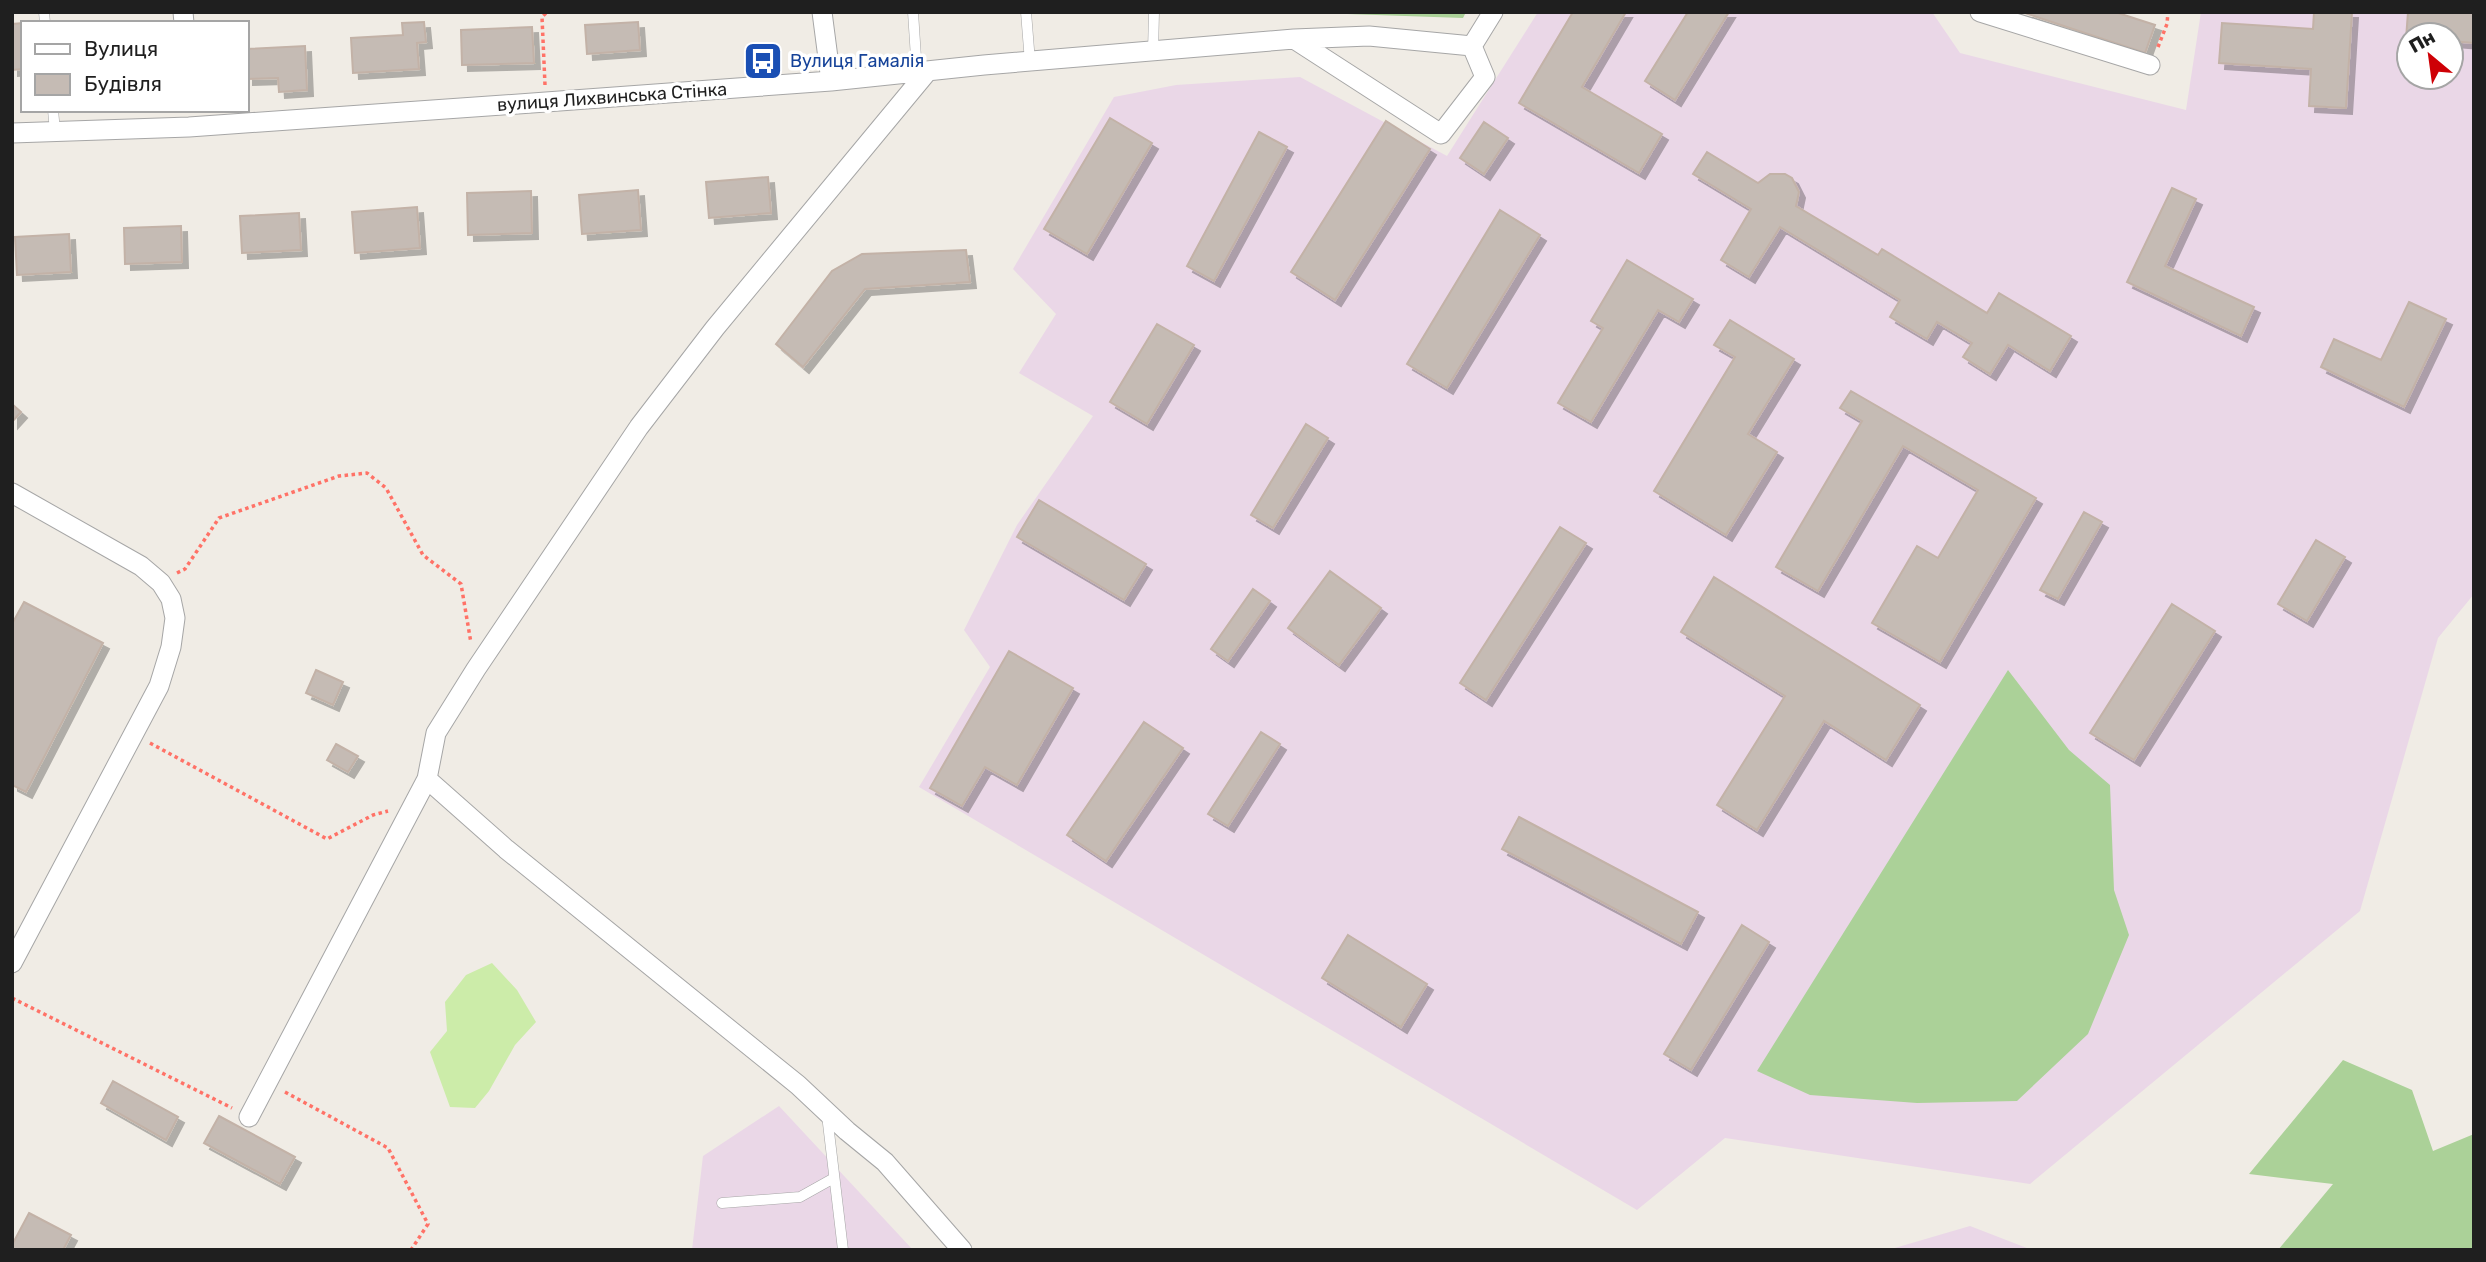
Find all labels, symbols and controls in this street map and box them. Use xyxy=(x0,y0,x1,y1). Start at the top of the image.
legend xyxy=(21,21,248,112)
north arrow xyxy=(2395,21,2465,91)
text: Пн xyxy=(2405,25,2439,58)
text: Вулиця xyxy=(84,36,158,61)
bus stop icon: Вулиця Гамалія xyxy=(742,40,784,82)
place label: Вулиця Гамалія xyxy=(790,50,924,72)
text: Будівля xyxy=(84,71,162,96)
street label: вулиця Лихвинська Стінка xyxy=(496,78,728,116)

